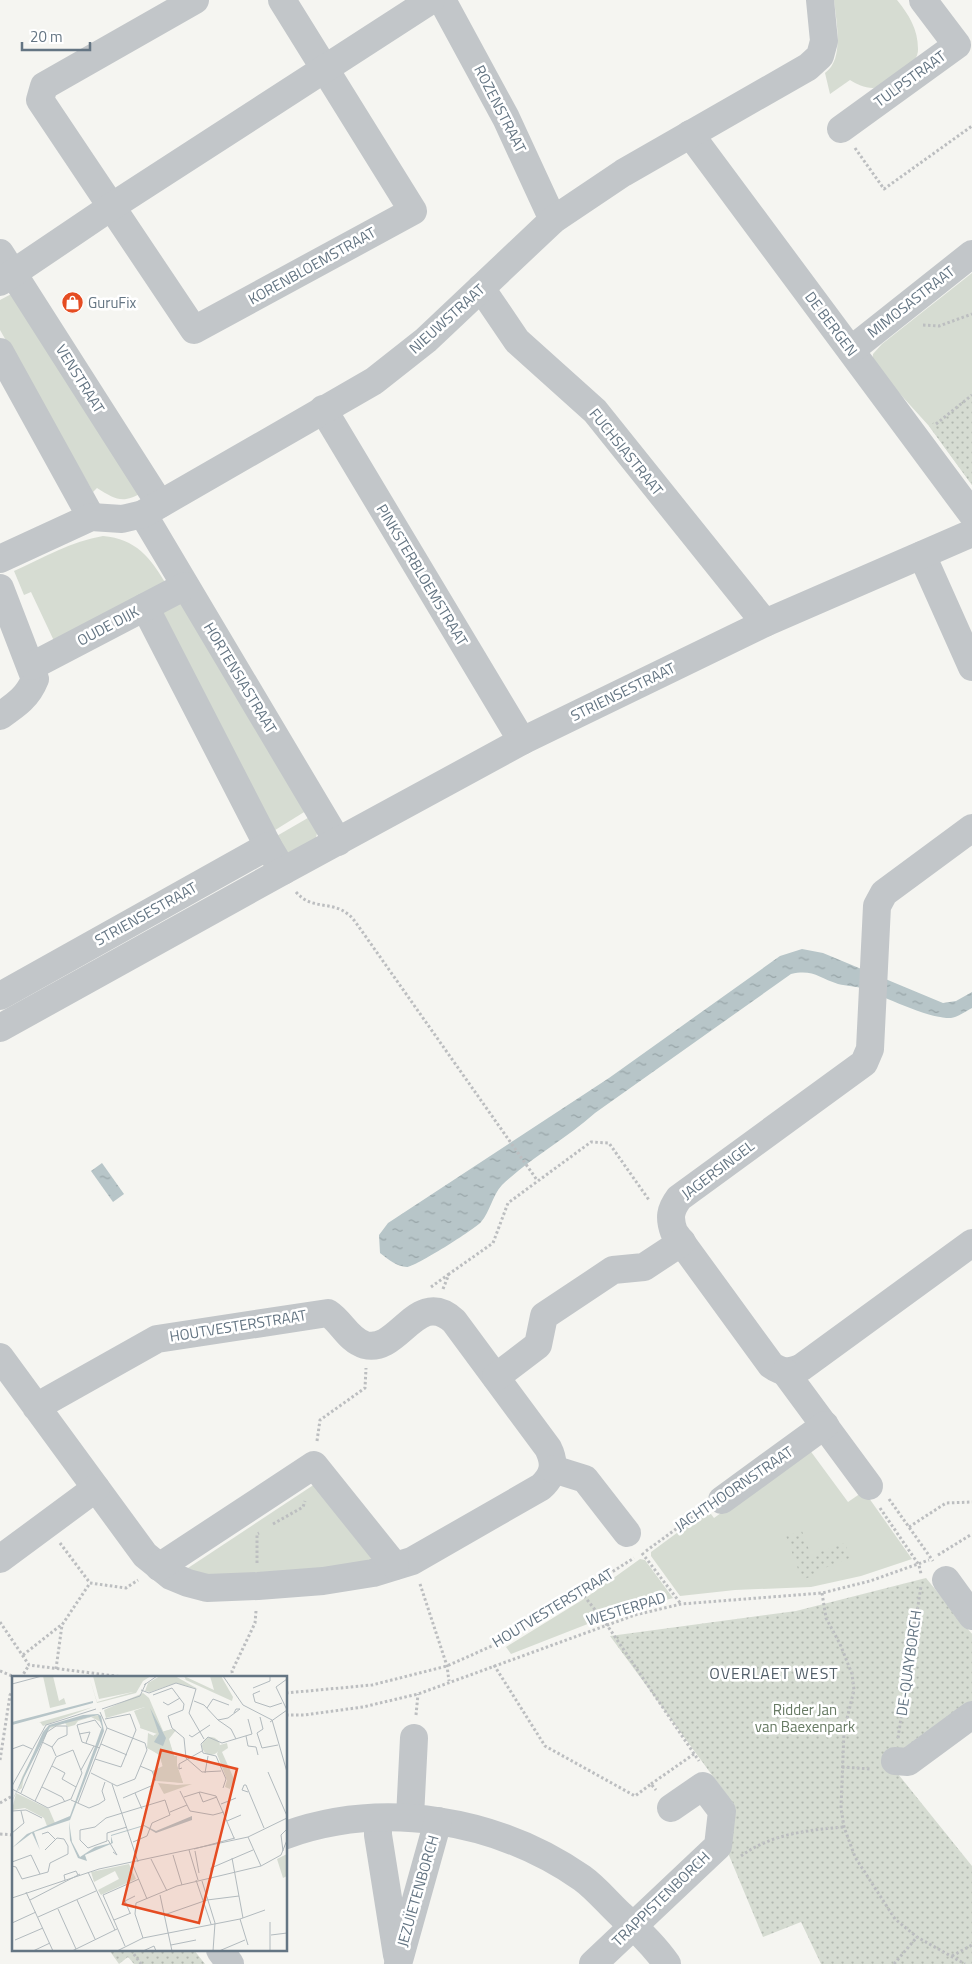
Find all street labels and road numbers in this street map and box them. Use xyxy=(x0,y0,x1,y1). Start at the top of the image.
street label: TULPSTRAAT xyxy=(869,45,950,113)
street label: ROZENSTRAAT xyxy=(468,61,532,157)
street label: KORENBLOEMSTRAAT xyxy=(244,221,380,310)
street label: MIMOSASTRAAT xyxy=(862,260,960,343)
street label: NIEUWSTRAAT xyxy=(404,278,490,359)
street label: DE BERGEN xyxy=(799,287,863,361)
street label: VENSTRAAT xyxy=(50,340,111,418)
street label: FUCHSIASTRAAT xyxy=(584,403,669,500)
street label: PINKSTERBLOEMSTRAAT xyxy=(371,499,474,650)
street label: OUDE DIJK xyxy=(73,599,143,651)
street label: HORTENSIASTRAAT xyxy=(198,618,283,738)
street label: STRIENSESTRAAT xyxy=(567,656,679,727)
street label: STRIENSESTRAAT xyxy=(90,876,201,951)
street label: JAGERSINGEL xyxy=(676,1134,759,1205)
street label: HOUTVESTERSTRAAT xyxy=(168,1303,308,1348)
street label: JACHTHOORNSTRAAT xyxy=(670,1440,798,1537)
street label: HOUTVESTERSTRAAT xyxy=(488,1562,618,1653)
street label: WESTERPAD xyxy=(583,1586,668,1632)
street label: DE-QUAYBORCH xyxy=(890,1609,927,1717)
street label: JEZUÏETENBORCH xyxy=(391,1832,444,1949)
street label: TRAPPISTENBORCH xyxy=(606,1846,715,1952)

